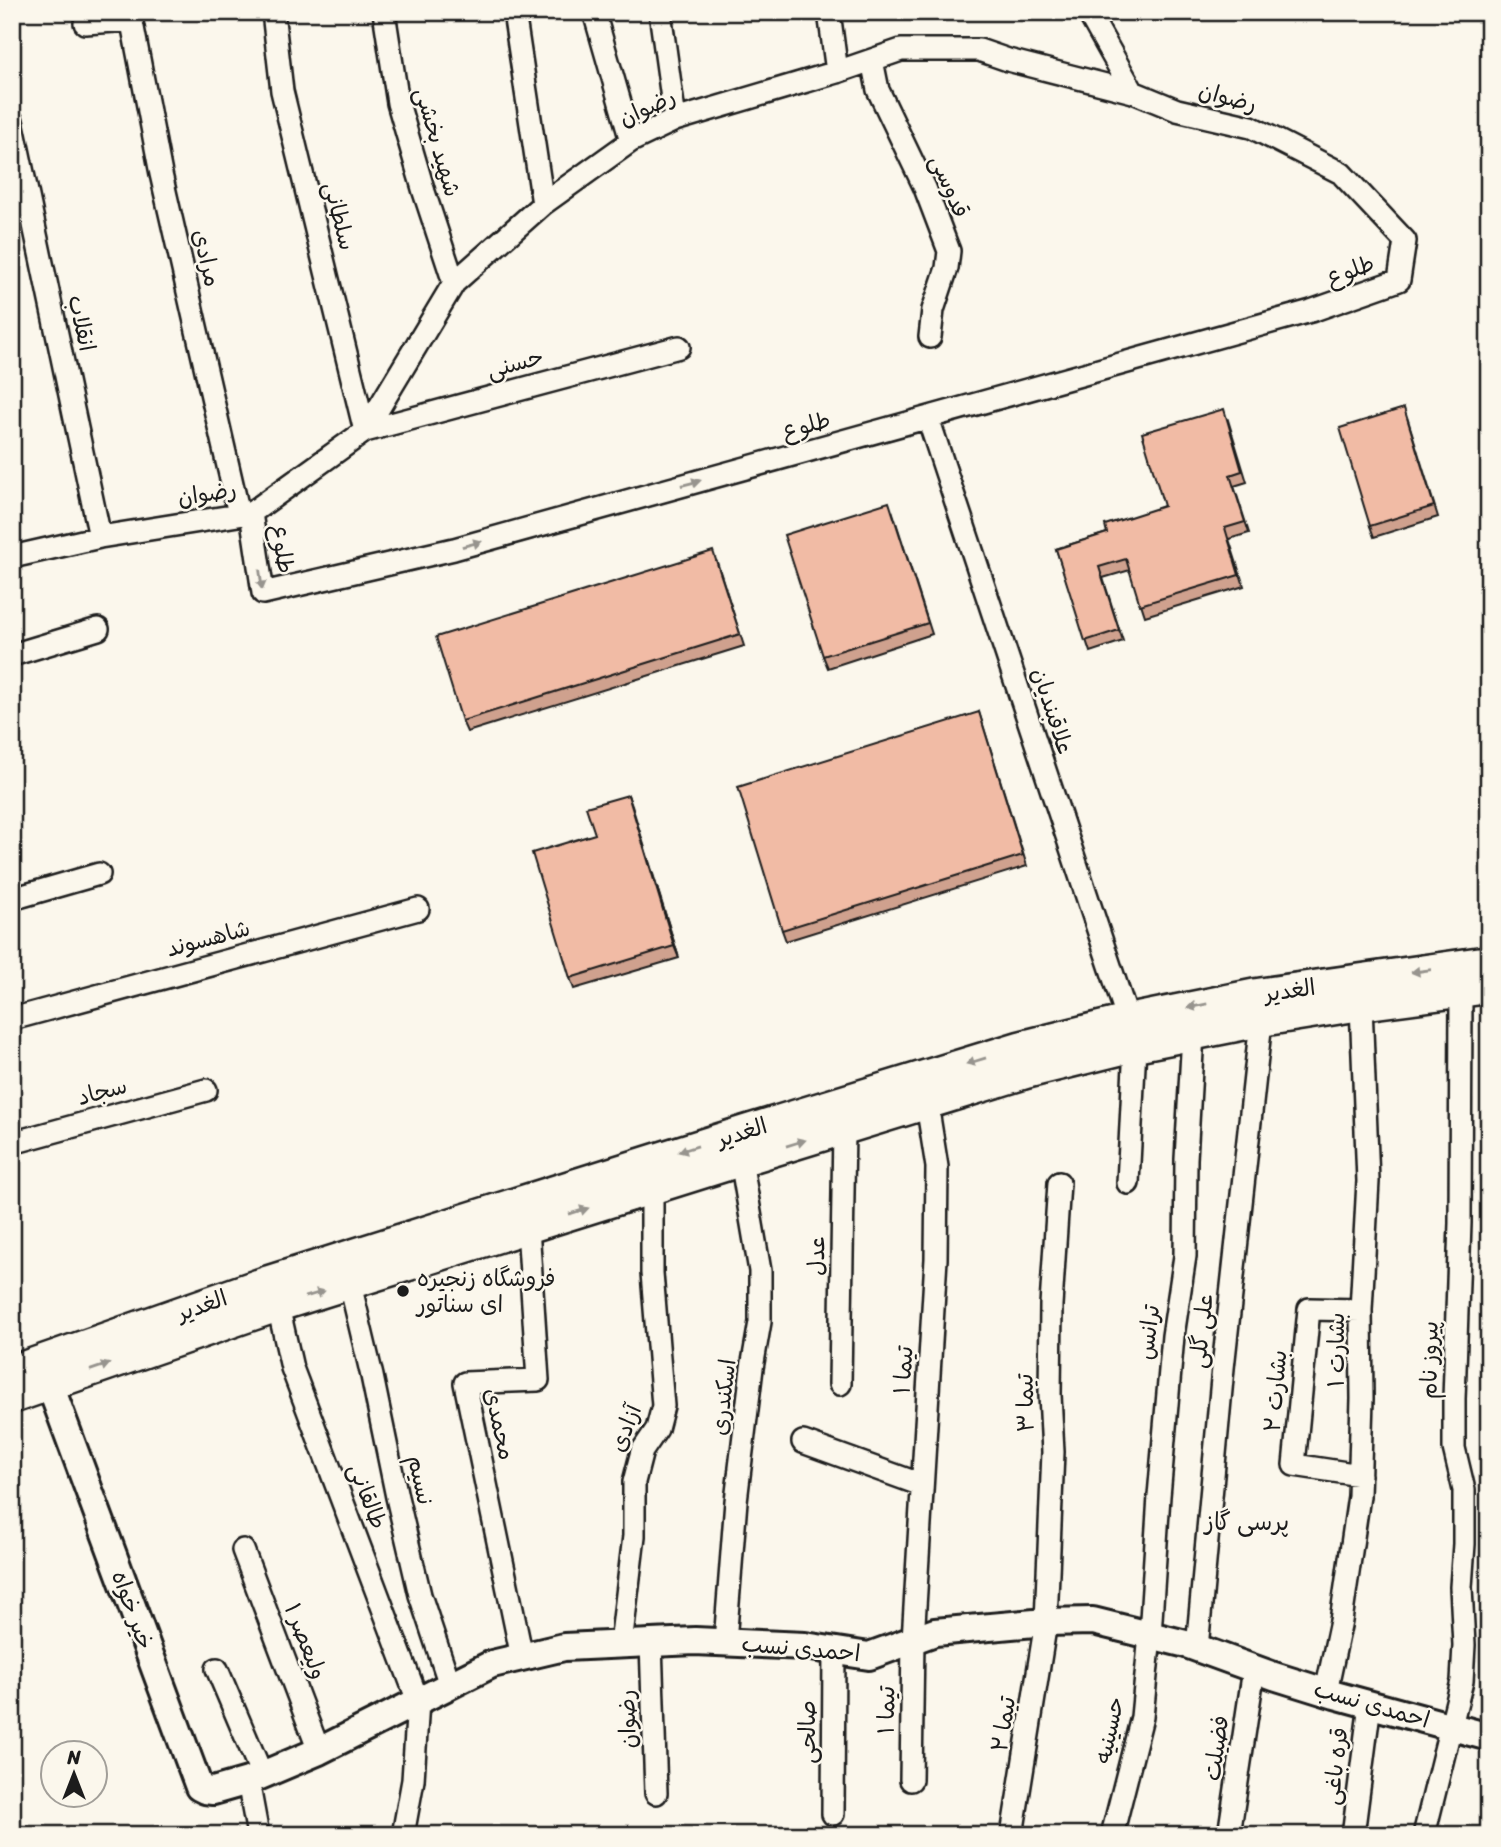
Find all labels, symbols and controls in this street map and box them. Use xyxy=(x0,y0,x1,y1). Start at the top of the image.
street label: رضوان xyxy=(1194,70,1262,125)
street label: رضوان xyxy=(612,76,683,139)
street label: شهید بخشی xyxy=(402,82,473,202)
street label: قدوسی xyxy=(918,148,981,224)
street label: سلطانی xyxy=(311,178,368,255)
street label: مرادی xyxy=(180,225,233,291)
street label: طلوع xyxy=(1320,243,1380,298)
street label: انقلاب xyxy=(56,291,107,355)
street label: حسنی xyxy=(482,336,548,391)
street label: طلوع xyxy=(777,399,835,452)
street label: رضوان xyxy=(175,469,239,518)
one-way arrow xyxy=(681,478,702,488)
street label: طلوع xyxy=(259,522,306,576)
one-way arrow xyxy=(462,538,483,548)
one-way arrow xyxy=(256,570,267,592)
street label: علاقبندیان xyxy=(1019,662,1086,760)
street label: شاهسوند xyxy=(161,908,255,969)
one-way arrow xyxy=(1410,965,1432,976)
street label: الغدیر xyxy=(1260,967,1318,1015)
one-way arrow xyxy=(1186,1001,1208,1012)
one-way arrow xyxy=(965,1056,986,1066)
street label: سجاد xyxy=(73,1065,132,1118)
street label: الغدیر xyxy=(710,1105,773,1160)
one-way arrow xyxy=(786,1138,807,1148)
one-way arrow xyxy=(677,1144,698,1155)
one-way arrow xyxy=(569,1206,590,1216)
street label: عدل xyxy=(796,1236,837,1276)
place label: فروشگاه زنجیره ای سناتور xyxy=(415,1258,556,1325)
street label: الغدیر xyxy=(169,1278,233,1334)
marker: فروشگاه زنجیره ای سناتور xyxy=(395,1283,411,1299)
one-way arrow xyxy=(305,1289,326,1299)
street label: علی گلی xyxy=(1177,1292,1226,1370)
street label: ترانس xyxy=(1125,1302,1172,1362)
street label: بشارت ۱ xyxy=(1316,1312,1357,1388)
street label: پیروز نام xyxy=(1408,1321,1451,1399)
street label: تیما ۱ xyxy=(881,1344,926,1396)
street label: بشارت ۲ xyxy=(1251,1348,1300,1434)
street label: اسکندری xyxy=(698,1356,749,1438)
one-way arrow xyxy=(89,1361,110,1372)
street label: تیما ۳ xyxy=(1004,1373,1047,1433)
street label: محمدی xyxy=(472,1384,527,1464)
street label: آزادی xyxy=(597,1397,654,1458)
street label: نسیم xyxy=(395,1451,446,1509)
street label: طالقانی xyxy=(336,1457,399,1535)
district label: پرسی گاز xyxy=(1203,1501,1289,1543)
street label: خیر خواه xyxy=(99,1565,166,1656)
street label: ولیعصر ۱ xyxy=(272,1597,339,1685)
street label: احمدی نسب xyxy=(740,1623,862,1674)
street label: احمدی نسب xyxy=(1309,1668,1435,1741)
street label: ۱ تیما xyxy=(866,1685,907,1735)
street label: رضوان xyxy=(606,1689,649,1749)
street label: تیما ۲ xyxy=(979,1693,1028,1755)
street label: حسینیه xyxy=(1082,1693,1137,1767)
street label: صالحی xyxy=(787,1700,828,1764)
street label: فضیلت xyxy=(1192,1713,1241,1784)
street label: قره باغی xyxy=(1310,1725,1361,1807)
north arrow xyxy=(38,1738,108,1808)
text: N xyxy=(66,1741,81,1774)

